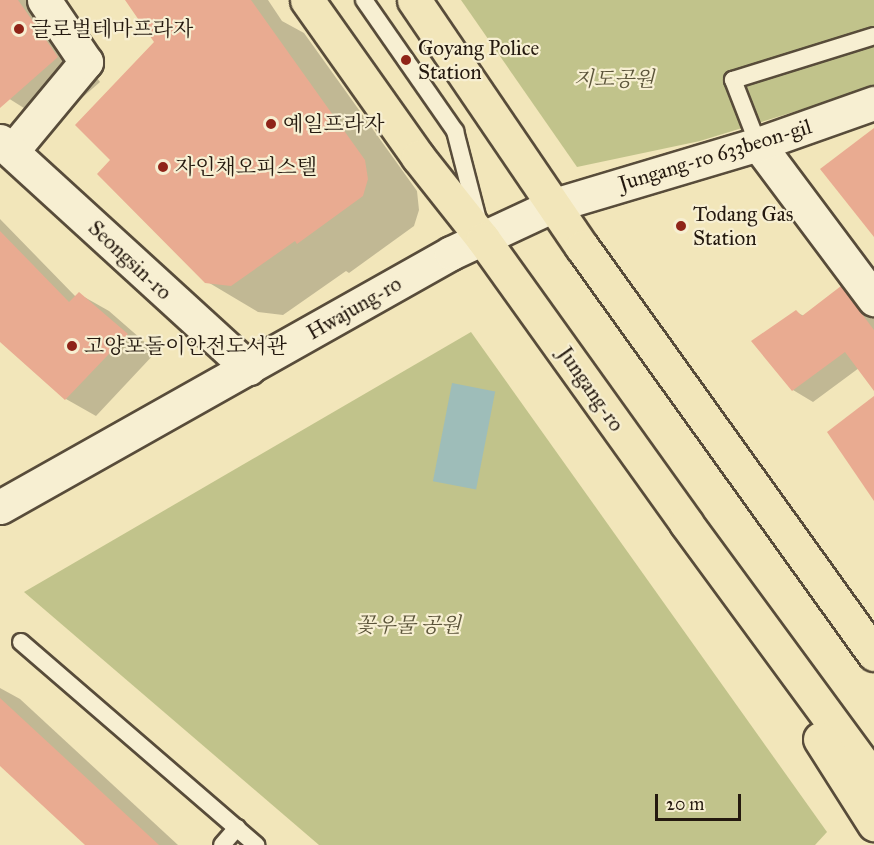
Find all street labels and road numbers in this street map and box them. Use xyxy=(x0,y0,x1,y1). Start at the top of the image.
street label: Jungang-ro 633beon-gil xyxy=(615,114,815,196)
street label: Seongsin-ro xyxy=(83,215,177,305)
street label: Hwajung-ro xyxy=(302,271,406,345)
street label: Jungang-ro xyxy=(553,342,629,436)

